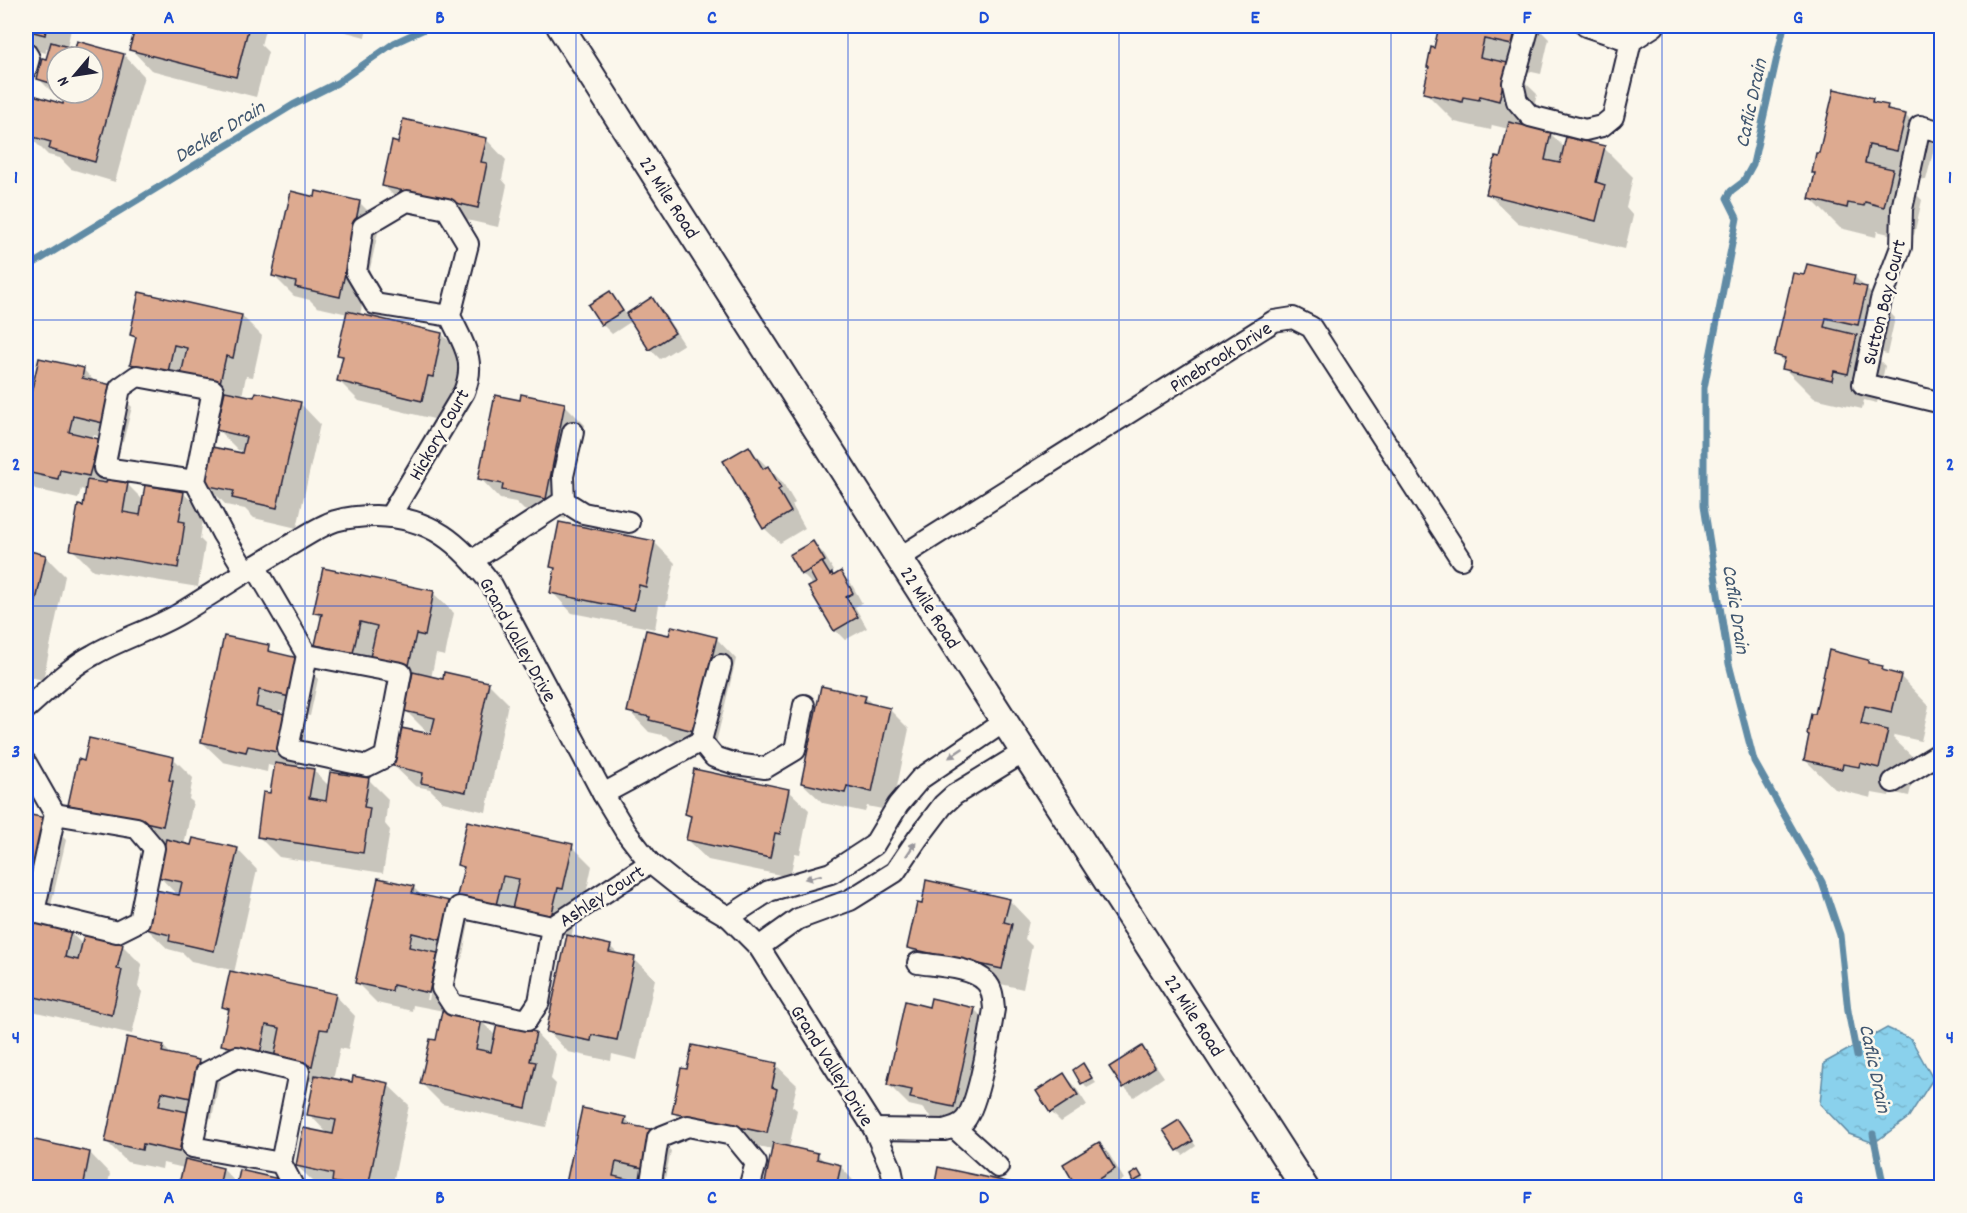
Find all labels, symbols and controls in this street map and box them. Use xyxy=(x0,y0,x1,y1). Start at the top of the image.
text: A xyxy=(164,5,175,33)
text: B xyxy=(435,5,445,33)
text: C xyxy=(707,5,717,33)
text: D xyxy=(979,5,990,33)
text: E xyxy=(1250,5,1260,33)
text: F xyxy=(1523,5,1533,33)
text: G xyxy=(1793,5,1803,33)
north arrow xyxy=(45,45,105,105)
water label: Caflic Drain xyxy=(1729,55,1777,151)
text: N xyxy=(52,72,76,90)
water label: Decker Drain xyxy=(170,94,273,172)
street label: 22 Mile Road xyxy=(630,152,705,245)
text: 1 xyxy=(14,165,18,193)
text: 1 xyxy=(1948,165,1952,193)
street label: Sutton Bay Court xyxy=(1857,237,1915,369)
street label: Pinebrook Drive xyxy=(1165,316,1278,401)
street label: Hickory Court xyxy=(403,385,478,486)
text: 2 xyxy=(12,452,20,480)
text: 2 xyxy=(1946,452,1954,480)
street label: 22 Mile Road xyxy=(891,562,966,655)
water label: Caflic Drain xyxy=(1712,563,1756,657)
street label: Grand Valley Drive xyxy=(471,573,562,708)
text: 3 xyxy=(12,739,20,767)
text: 3 xyxy=(1946,739,1954,767)
one-way arrow xyxy=(948,747,964,758)
one-way arrow xyxy=(905,841,917,857)
street label: Ashley Court xyxy=(554,859,651,936)
one-way arrow xyxy=(804,873,822,883)
street label: 22 Mile Road xyxy=(1155,970,1230,1063)
street label: Grand Valley Drive xyxy=(782,1000,879,1133)
water label: Caflic Drain xyxy=(1849,1022,1897,1117)
text: 4 xyxy=(12,1025,20,1053)
text: 4 xyxy=(1946,1025,1954,1053)
text: A xyxy=(164,1185,175,1213)
text: B xyxy=(435,1185,445,1213)
text: C xyxy=(707,1185,717,1213)
text: D xyxy=(979,1185,990,1213)
text: E xyxy=(1250,1185,1260,1213)
text: F xyxy=(1523,1185,1533,1213)
text: G xyxy=(1793,1185,1803,1213)

